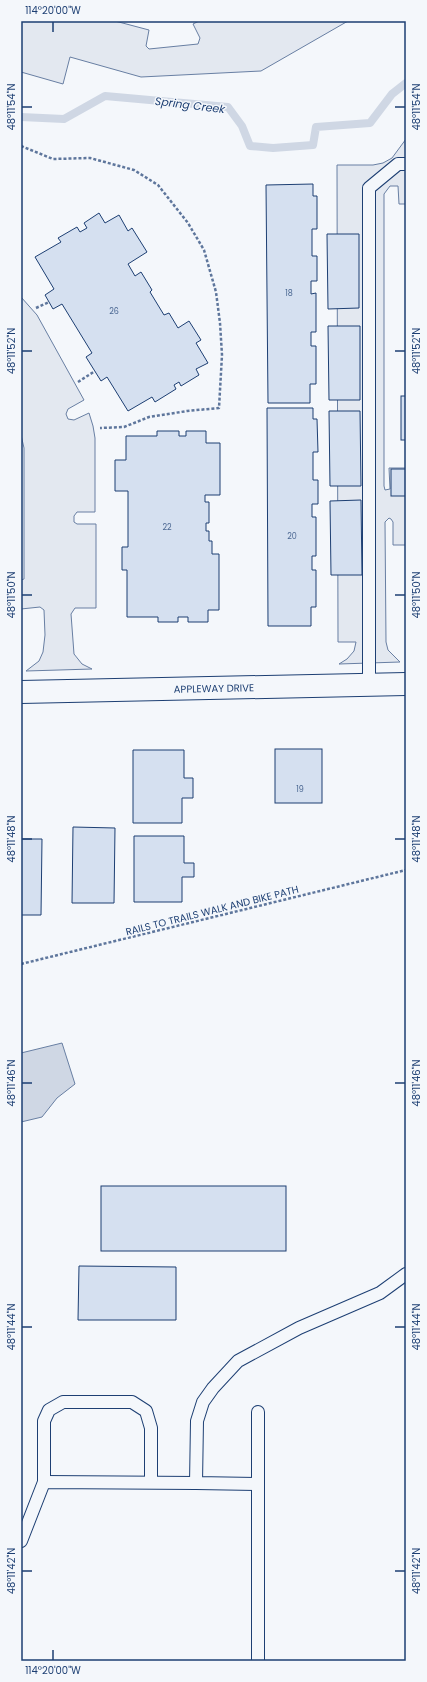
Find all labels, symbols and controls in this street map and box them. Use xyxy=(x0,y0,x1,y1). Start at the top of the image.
text: 114°20'00"W xyxy=(25,3,81,18)
text: 48°11'54"N xyxy=(4,83,19,131)
text: 48°11'54"N xyxy=(409,83,424,131)
water label: Spring Creek xyxy=(154,93,227,117)
house number: 18 xyxy=(285,288,293,299)
house number: 26 xyxy=(109,306,119,317)
text: 48°11'52"N xyxy=(4,328,19,374)
text: 48°11'52"N xyxy=(409,328,424,374)
house number: 22 xyxy=(162,522,172,533)
house number: 20 xyxy=(287,531,297,542)
text: 48°11'50"N xyxy=(4,571,19,619)
text: 48°11'50"N xyxy=(409,571,424,619)
street label: APPLEWAY DRIVE xyxy=(174,680,254,697)
house number: 19 xyxy=(296,784,304,795)
text: 48°11'48"N xyxy=(4,815,19,863)
text: 48°11'48"N xyxy=(409,815,424,863)
street label: RAILS TO TRAILS WALK AND BIKE PATH xyxy=(124,882,300,939)
text: 48°11'46"N xyxy=(4,1059,19,1107)
text: 48°11'46"N xyxy=(409,1059,424,1107)
text: 48°11'44"N xyxy=(4,1303,19,1351)
text: 48°11'44"N xyxy=(409,1303,424,1351)
text: 48°11'42"N xyxy=(4,1548,19,1594)
text: 48°11'42"N xyxy=(409,1548,424,1594)
text: 114°20'00"W xyxy=(25,1663,81,1678)

